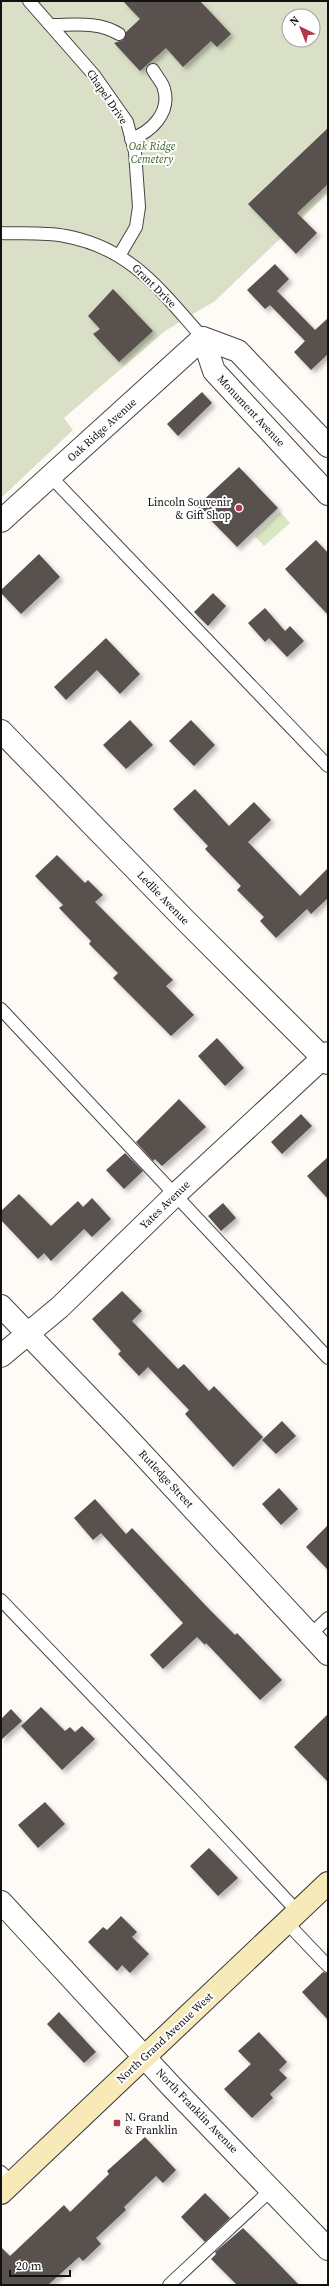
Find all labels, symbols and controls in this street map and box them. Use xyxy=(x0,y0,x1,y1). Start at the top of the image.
north arrow xyxy=(281,8,321,48)
text: N xyxy=(286,13,303,29)
street label: Chapel Drive xyxy=(83,67,131,128)
park label: Oak Ridge Cemetery xyxy=(129,139,176,167)
street label: Grant Drive xyxy=(129,261,180,312)
street label: Monument Avenue xyxy=(214,372,289,450)
street label: Oak Ridge Avenue xyxy=(64,395,140,465)
place label: Lincoln Souvenir & Gift Shop xyxy=(147,495,231,523)
marker: Lincoln Souvenir & Gift Shop xyxy=(234,503,244,513)
street label: Ledlie Avenue xyxy=(134,868,193,928)
street label: Yates Avenue xyxy=(137,1177,194,1233)
street label: Rutledge Street xyxy=(135,1447,197,1512)
street label: North Grand Avenue West xyxy=(114,1989,217,2087)
street label: North Franklin Avenue xyxy=(153,2065,242,2157)
place label: N. Grand & Franklin xyxy=(125,2110,178,2138)
marker: N. Grand & Franklin xyxy=(112,2118,122,2128)
scale bar xyxy=(10,2252,70,2278)
text: 20 m xyxy=(16,2258,42,2274)

